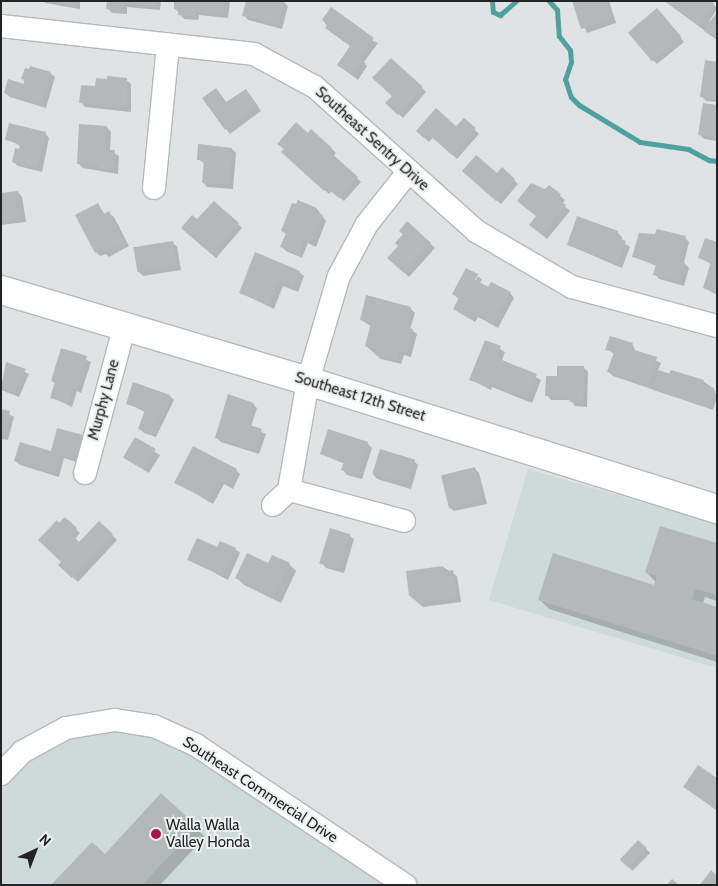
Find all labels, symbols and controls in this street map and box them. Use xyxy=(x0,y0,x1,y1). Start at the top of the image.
street label: Southeast Sentry Drive xyxy=(311,83,433,195)
street label: Murphy Lane xyxy=(85,358,123,442)
street label: Southeast 12th Street xyxy=(293,369,427,425)
street label: Southeast Commercial Drive xyxy=(179,733,341,847)
place label: Walla Walla Valley Honda xyxy=(166,816,250,851)
north arrow xyxy=(10,826,60,876)
marker: Walla Walla Valley Honda xyxy=(150,828,162,840)
text: N xyxy=(35,830,55,850)

